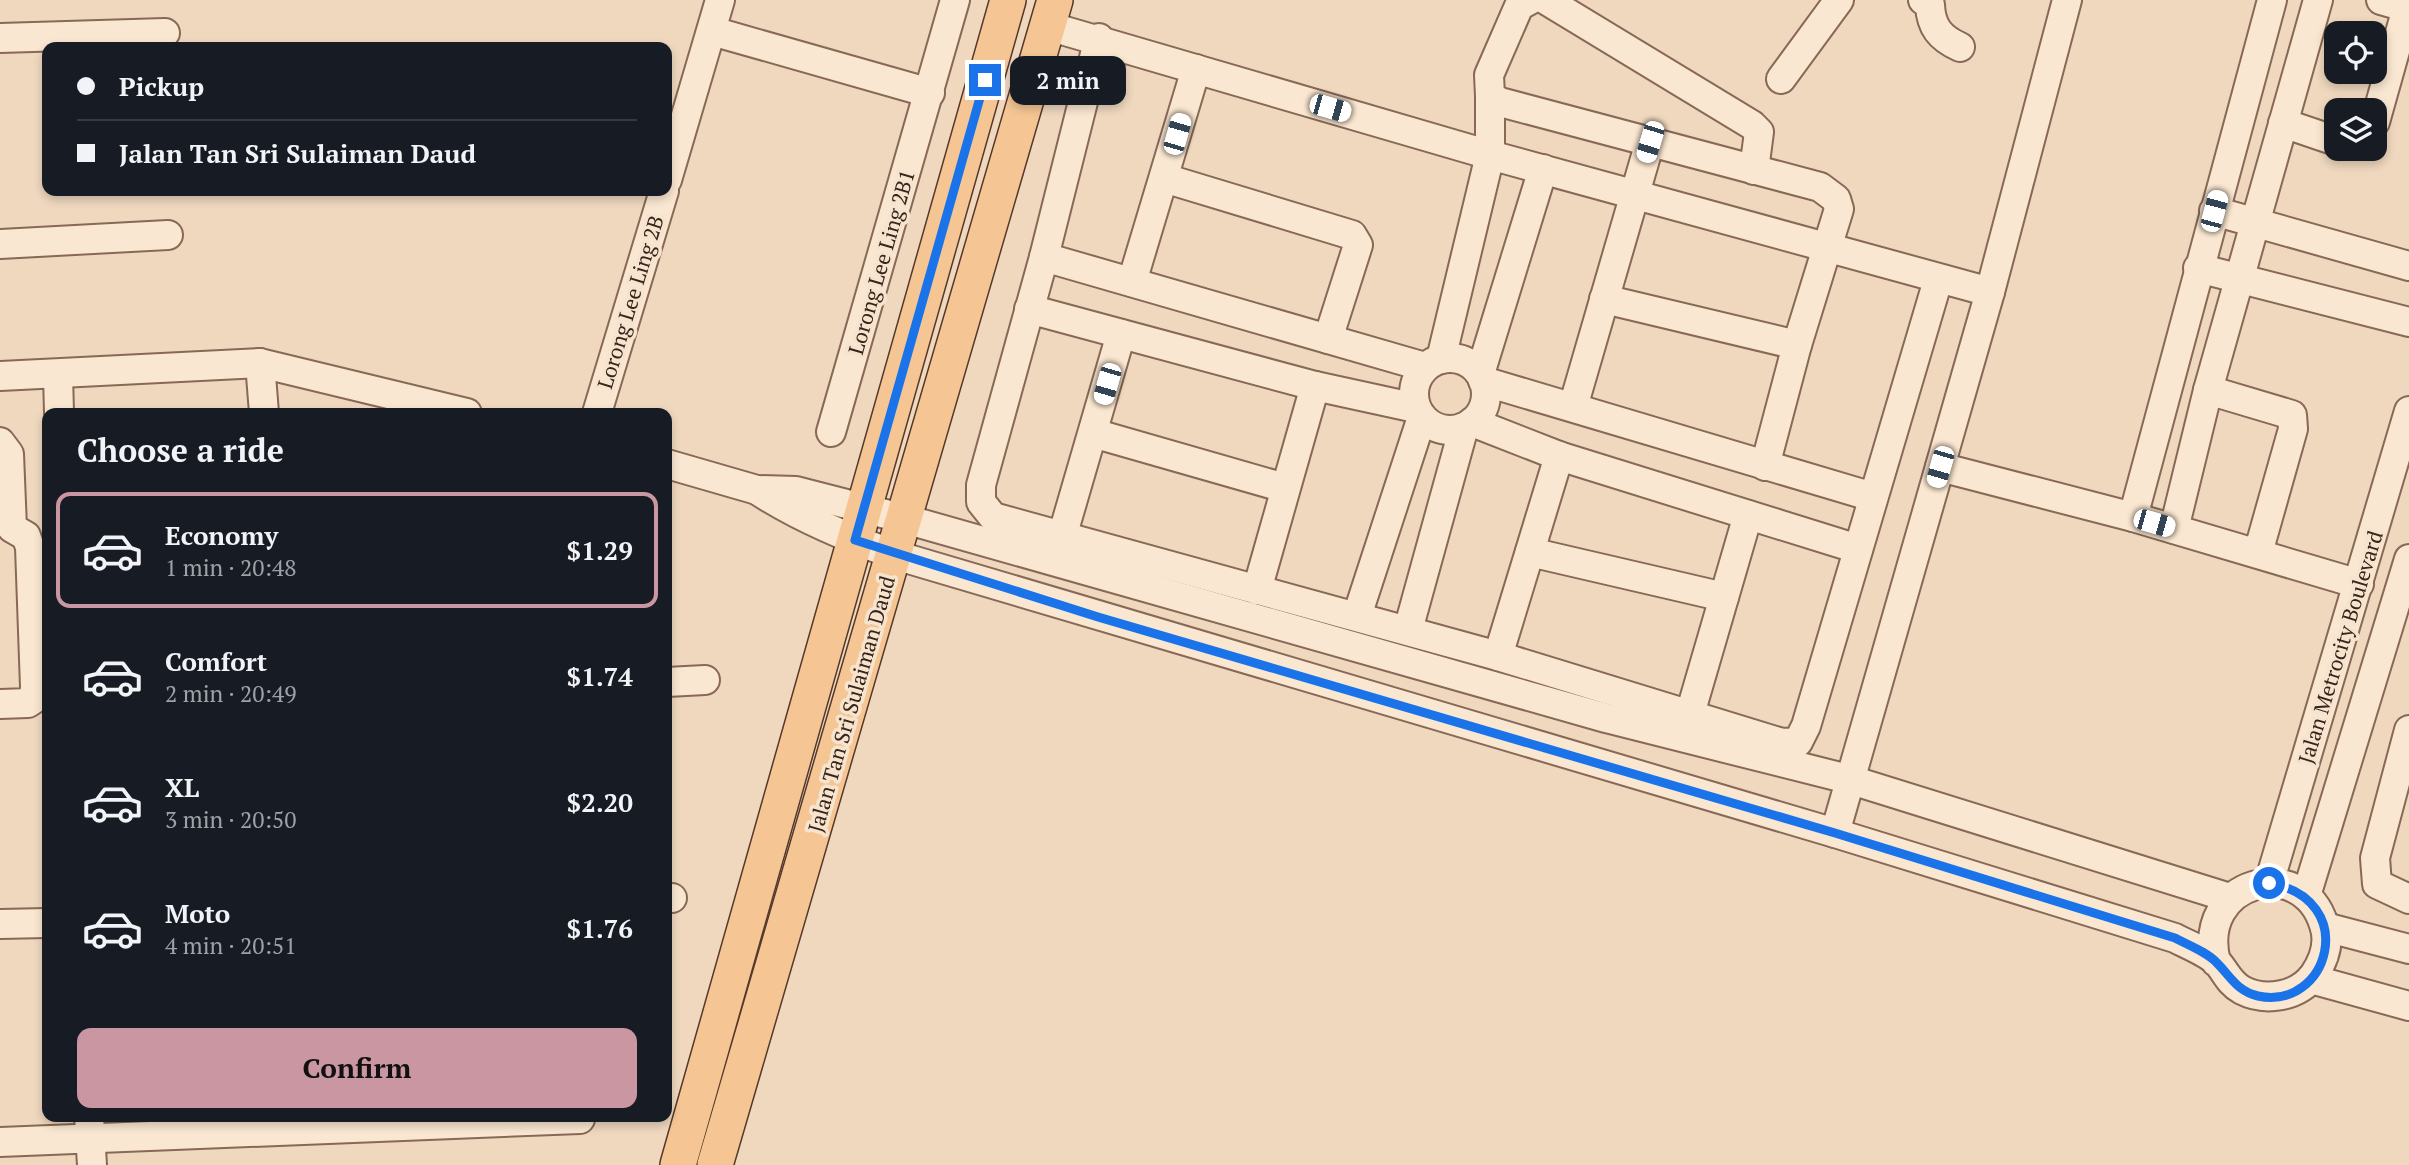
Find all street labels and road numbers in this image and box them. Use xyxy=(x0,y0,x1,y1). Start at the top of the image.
street label: Lorong Lee Ling 2B1 xyxy=(841,166,921,358)
street label: Lorong Lee Ling 2B xyxy=(590,212,670,392)
street label: Jalan Metrocity Boulevard xyxy=(2291,527,2389,767)
street label: Jalan Tan Sri Sulaiman Daud xyxy=(801,572,901,836)

